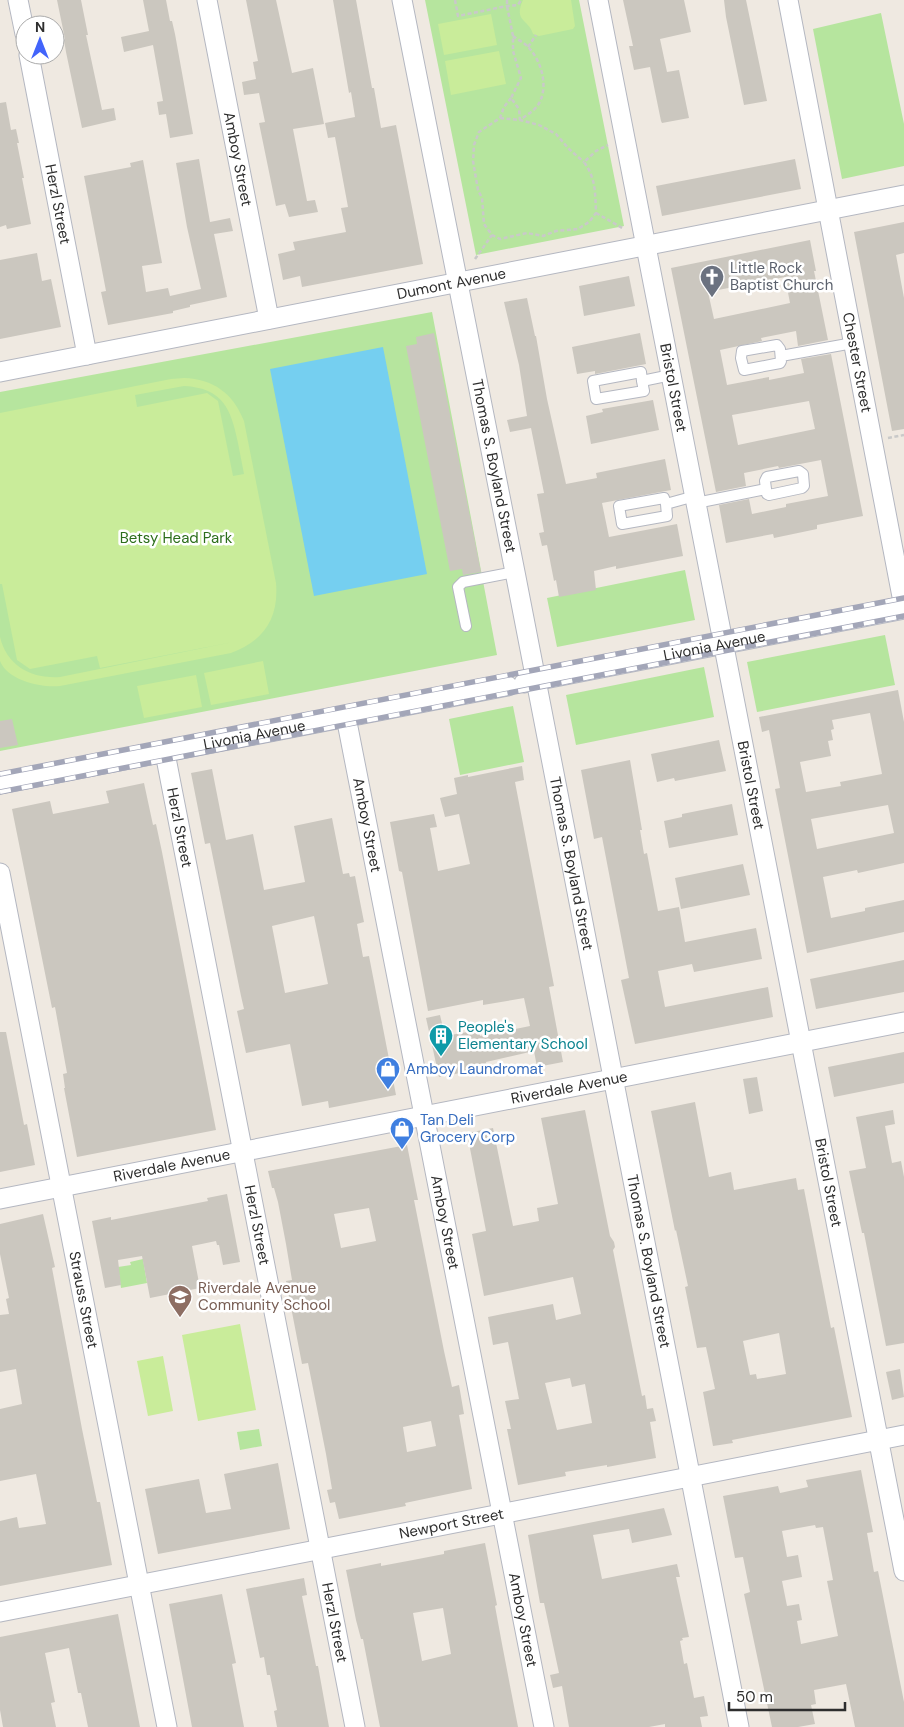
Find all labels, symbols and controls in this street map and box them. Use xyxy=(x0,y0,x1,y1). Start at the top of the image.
north arrow xyxy=(15,15,65,65)
text: N xyxy=(35,18,45,36)
street label: Amboy Street xyxy=(219,110,257,208)
street label: Herzl Street xyxy=(40,163,75,246)
place label: Little Rock Baptist Church xyxy=(730,258,833,295)
street label: Dumont Avenue xyxy=(395,263,508,304)
church icon: Little Rock Baptist Church xyxy=(699,264,725,298)
street label: Chester Street xyxy=(838,311,877,414)
street label: Bristol Street xyxy=(655,342,692,434)
street label: Thomas S. Boyland Street xyxy=(467,377,521,555)
park label: Betsy Head Park xyxy=(120,528,233,548)
street label: Livonia Avenue xyxy=(662,626,767,666)
street label: Livonia Avenue xyxy=(202,715,307,755)
street label: Bristol Street xyxy=(733,739,769,831)
street label: Thomas S. Boyland Street xyxy=(545,775,598,952)
street label: Amboy Street xyxy=(348,776,386,874)
street label: Herzl Street xyxy=(162,786,197,869)
place label: People's Elementary School xyxy=(458,1017,588,1054)
building icon: People's Elementary School xyxy=(428,1023,454,1057)
shop icon: Amboy Laundromat xyxy=(375,1056,401,1090)
place label: Amboy Laundromat xyxy=(406,1059,543,1079)
street label: Riverdale Avenue xyxy=(509,1066,629,1109)
place label: Tan Deli Grocery Corp xyxy=(420,1110,515,1147)
shop icon: Tan Deli Grocery Corp xyxy=(389,1116,415,1150)
street label: Bristol Street xyxy=(810,1137,847,1229)
street label: Riverdale Avenue xyxy=(112,1144,232,1187)
street label: Amboy Street xyxy=(426,1173,464,1271)
street label: Thomas S. Boyland Street xyxy=(622,1173,675,1350)
street label: Herzl Street xyxy=(240,1183,275,1267)
street label: Strauss Street xyxy=(64,1250,103,1350)
place label: Riverdale Avenue Community School xyxy=(198,1278,330,1315)
school or university icon: Riverdale Avenue Community School xyxy=(167,1284,193,1318)
street label: Newport Street xyxy=(397,1504,506,1544)
street label: Amboy Street xyxy=(504,1571,542,1669)
street label: Herzl Street xyxy=(317,1581,352,1664)
scale bar xyxy=(729,1680,845,1712)
text: 50 m xyxy=(736,1687,773,1707)

